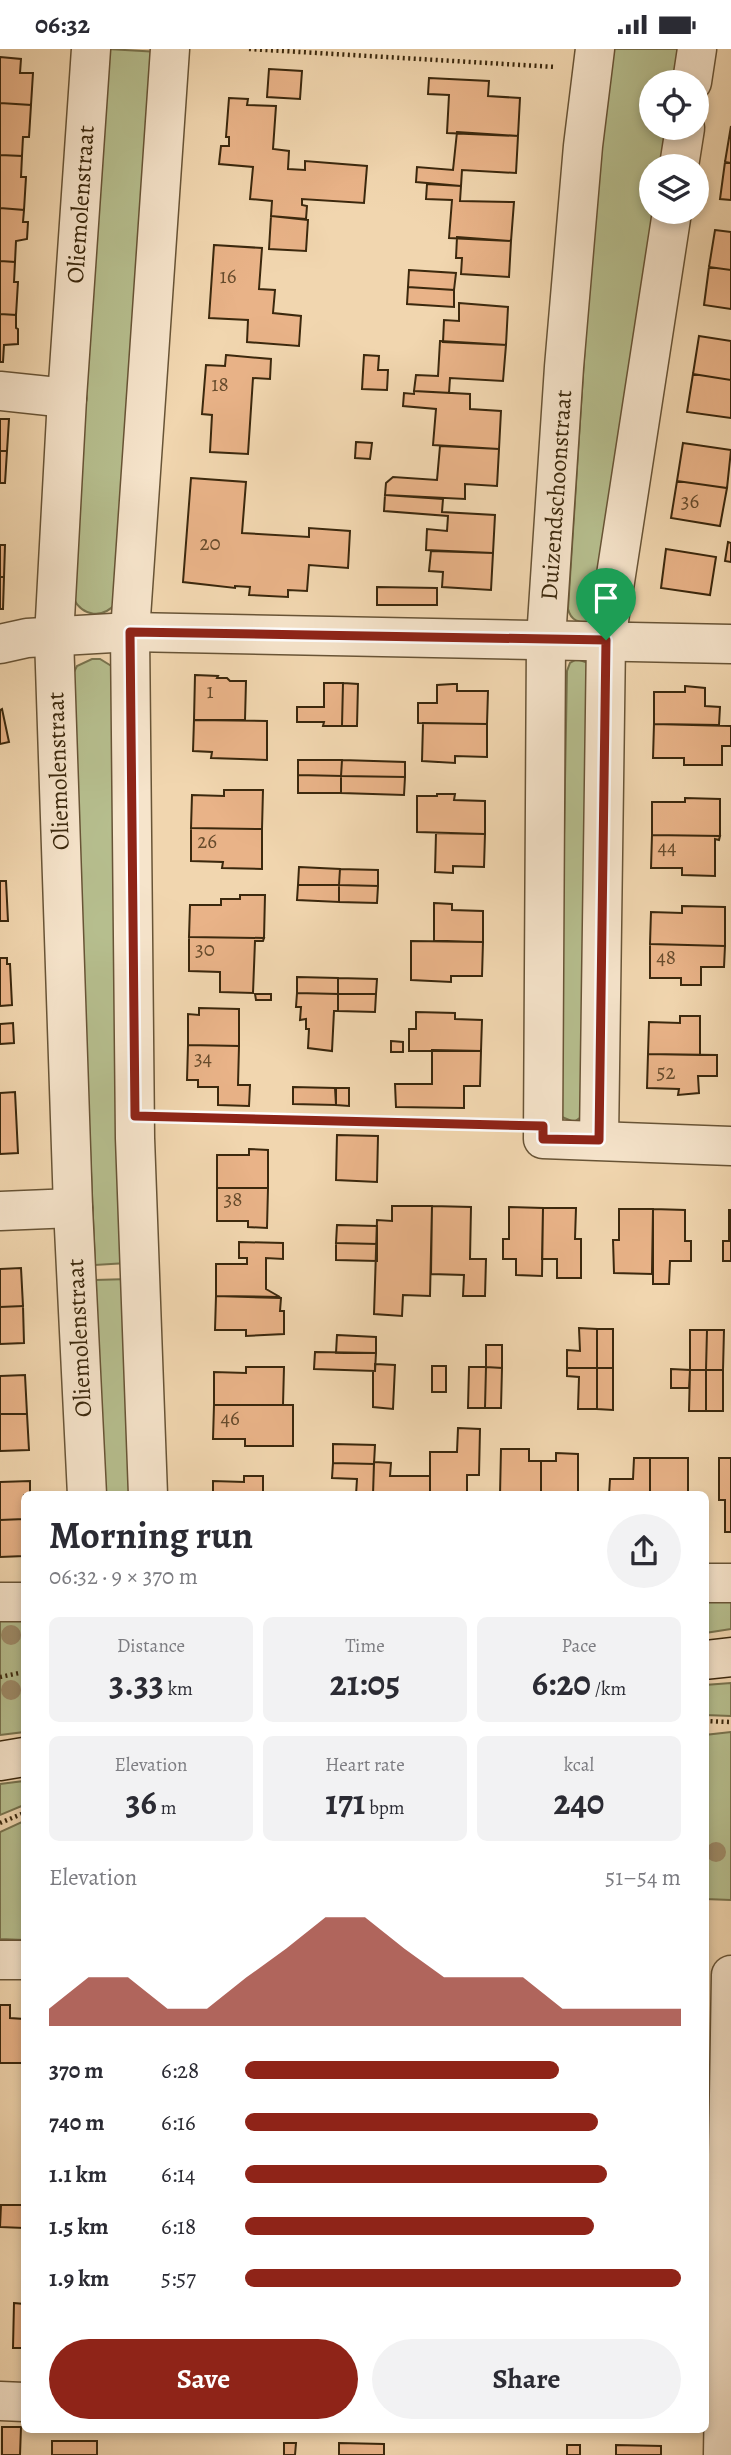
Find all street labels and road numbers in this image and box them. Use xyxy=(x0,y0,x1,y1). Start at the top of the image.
street label: Oliemolenstraat xyxy=(59,124,102,285)
street label: Duizendschoonstraat xyxy=(533,389,579,601)
street label: Oliemolenstraat xyxy=(39,691,77,851)
street label: Oliemolenstraat xyxy=(59,1258,99,1418)

